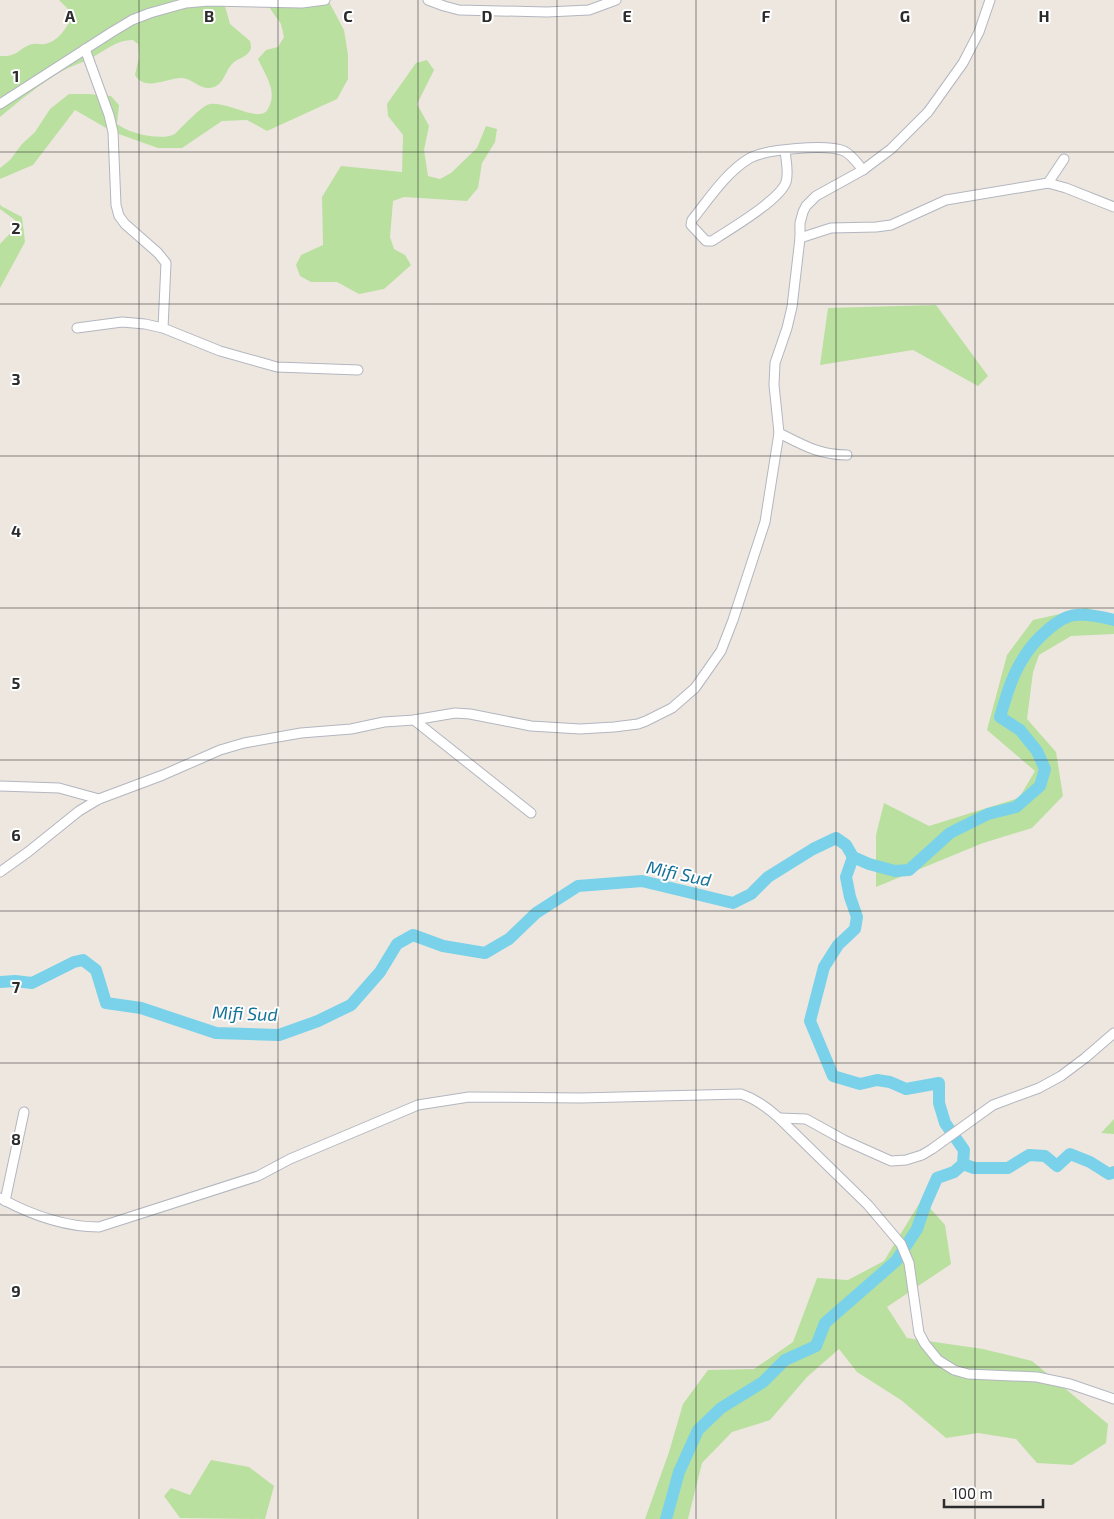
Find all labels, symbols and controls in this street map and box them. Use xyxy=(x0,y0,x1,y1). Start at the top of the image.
text: A xyxy=(65,6,76,25)
text: B xyxy=(204,6,214,25)
text: C xyxy=(343,6,353,25)
text: D xyxy=(482,6,493,25)
text: E xyxy=(622,6,632,25)
text: F xyxy=(762,6,771,25)
text: G xyxy=(900,6,910,25)
text: H xyxy=(1038,6,1050,25)
text: 1 xyxy=(13,66,19,85)
text: 2 xyxy=(11,218,21,237)
text: 3 xyxy=(11,369,21,388)
text: 4 xyxy=(11,521,21,540)
text: 5 xyxy=(12,673,21,692)
text: 6 xyxy=(11,825,21,844)
water label: Mifi Sud xyxy=(645,855,713,891)
text: 7 xyxy=(12,977,21,996)
water label: Mifi Sud xyxy=(212,1001,278,1025)
text: 8 xyxy=(11,1129,21,1148)
text: 9 xyxy=(11,1281,21,1300)
scale bar xyxy=(944,1476,1043,1508)
text: 100 m xyxy=(952,1484,993,1502)

